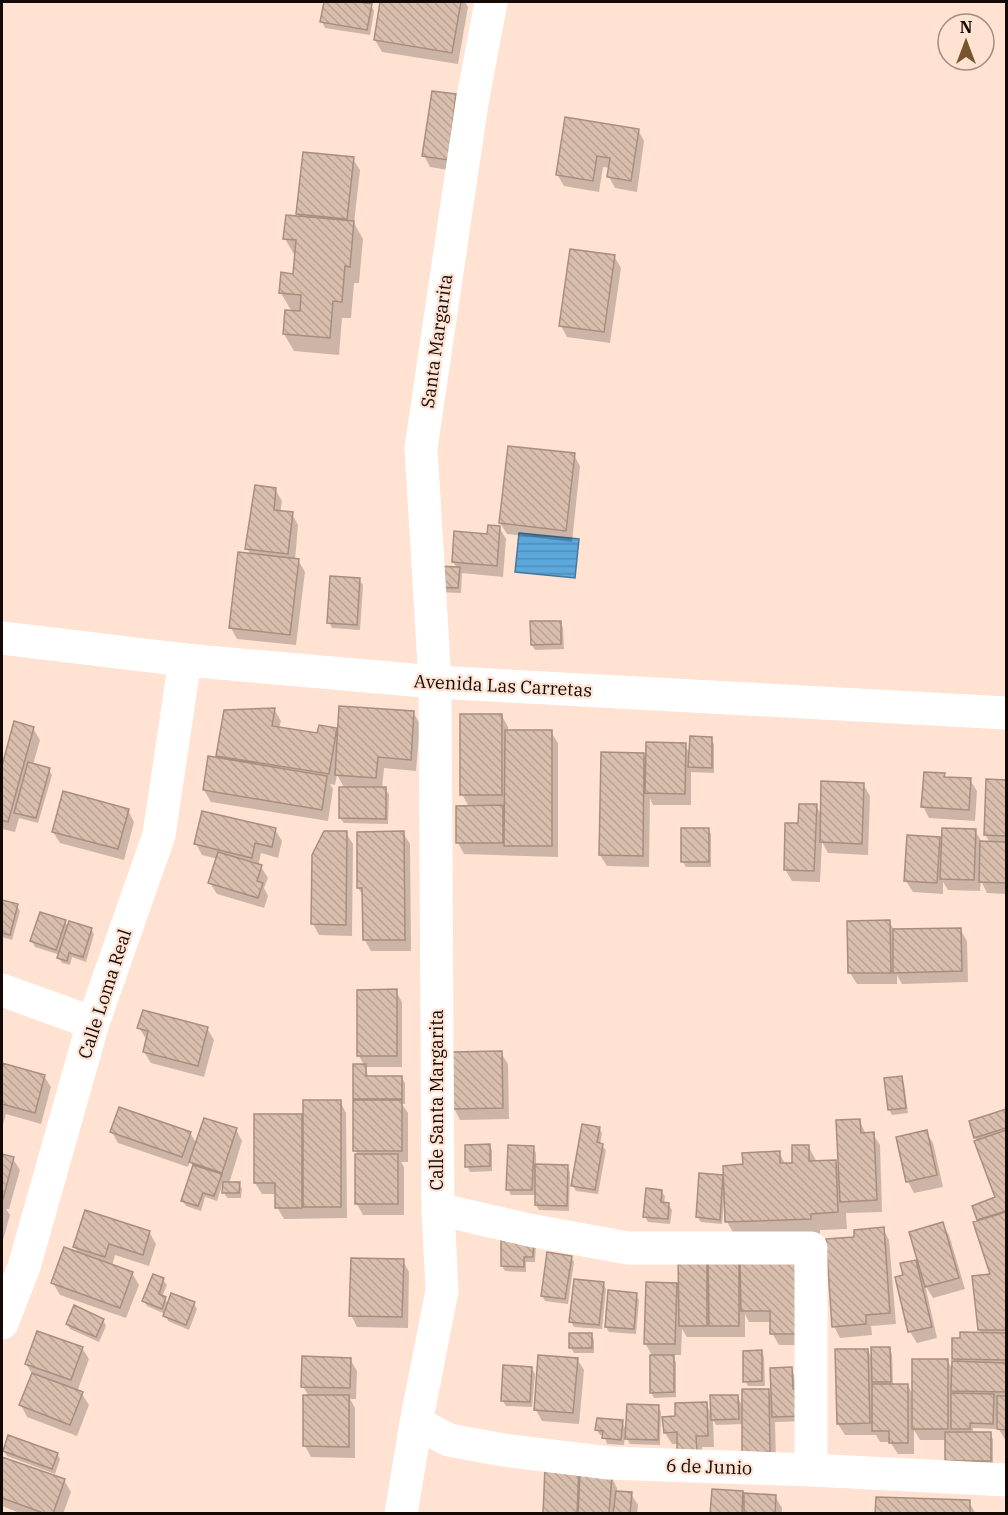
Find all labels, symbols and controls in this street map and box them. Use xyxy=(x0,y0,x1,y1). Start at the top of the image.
north arrow xyxy=(936,12,996,72)
text: N xyxy=(960,17,972,37)
street label: Santa Margarita xyxy=(416,272,457,409)
street label: Avenida Las Carretas xyxy=(413,669,593,702)
street label: Calle Loma Real xyxy=(73,926,136,1062)
street label: Calle Santa Margarita xyxy=(425,1009,448,1191)
street label: 6 de Junio xyxy=(665,1454,753,1480)

